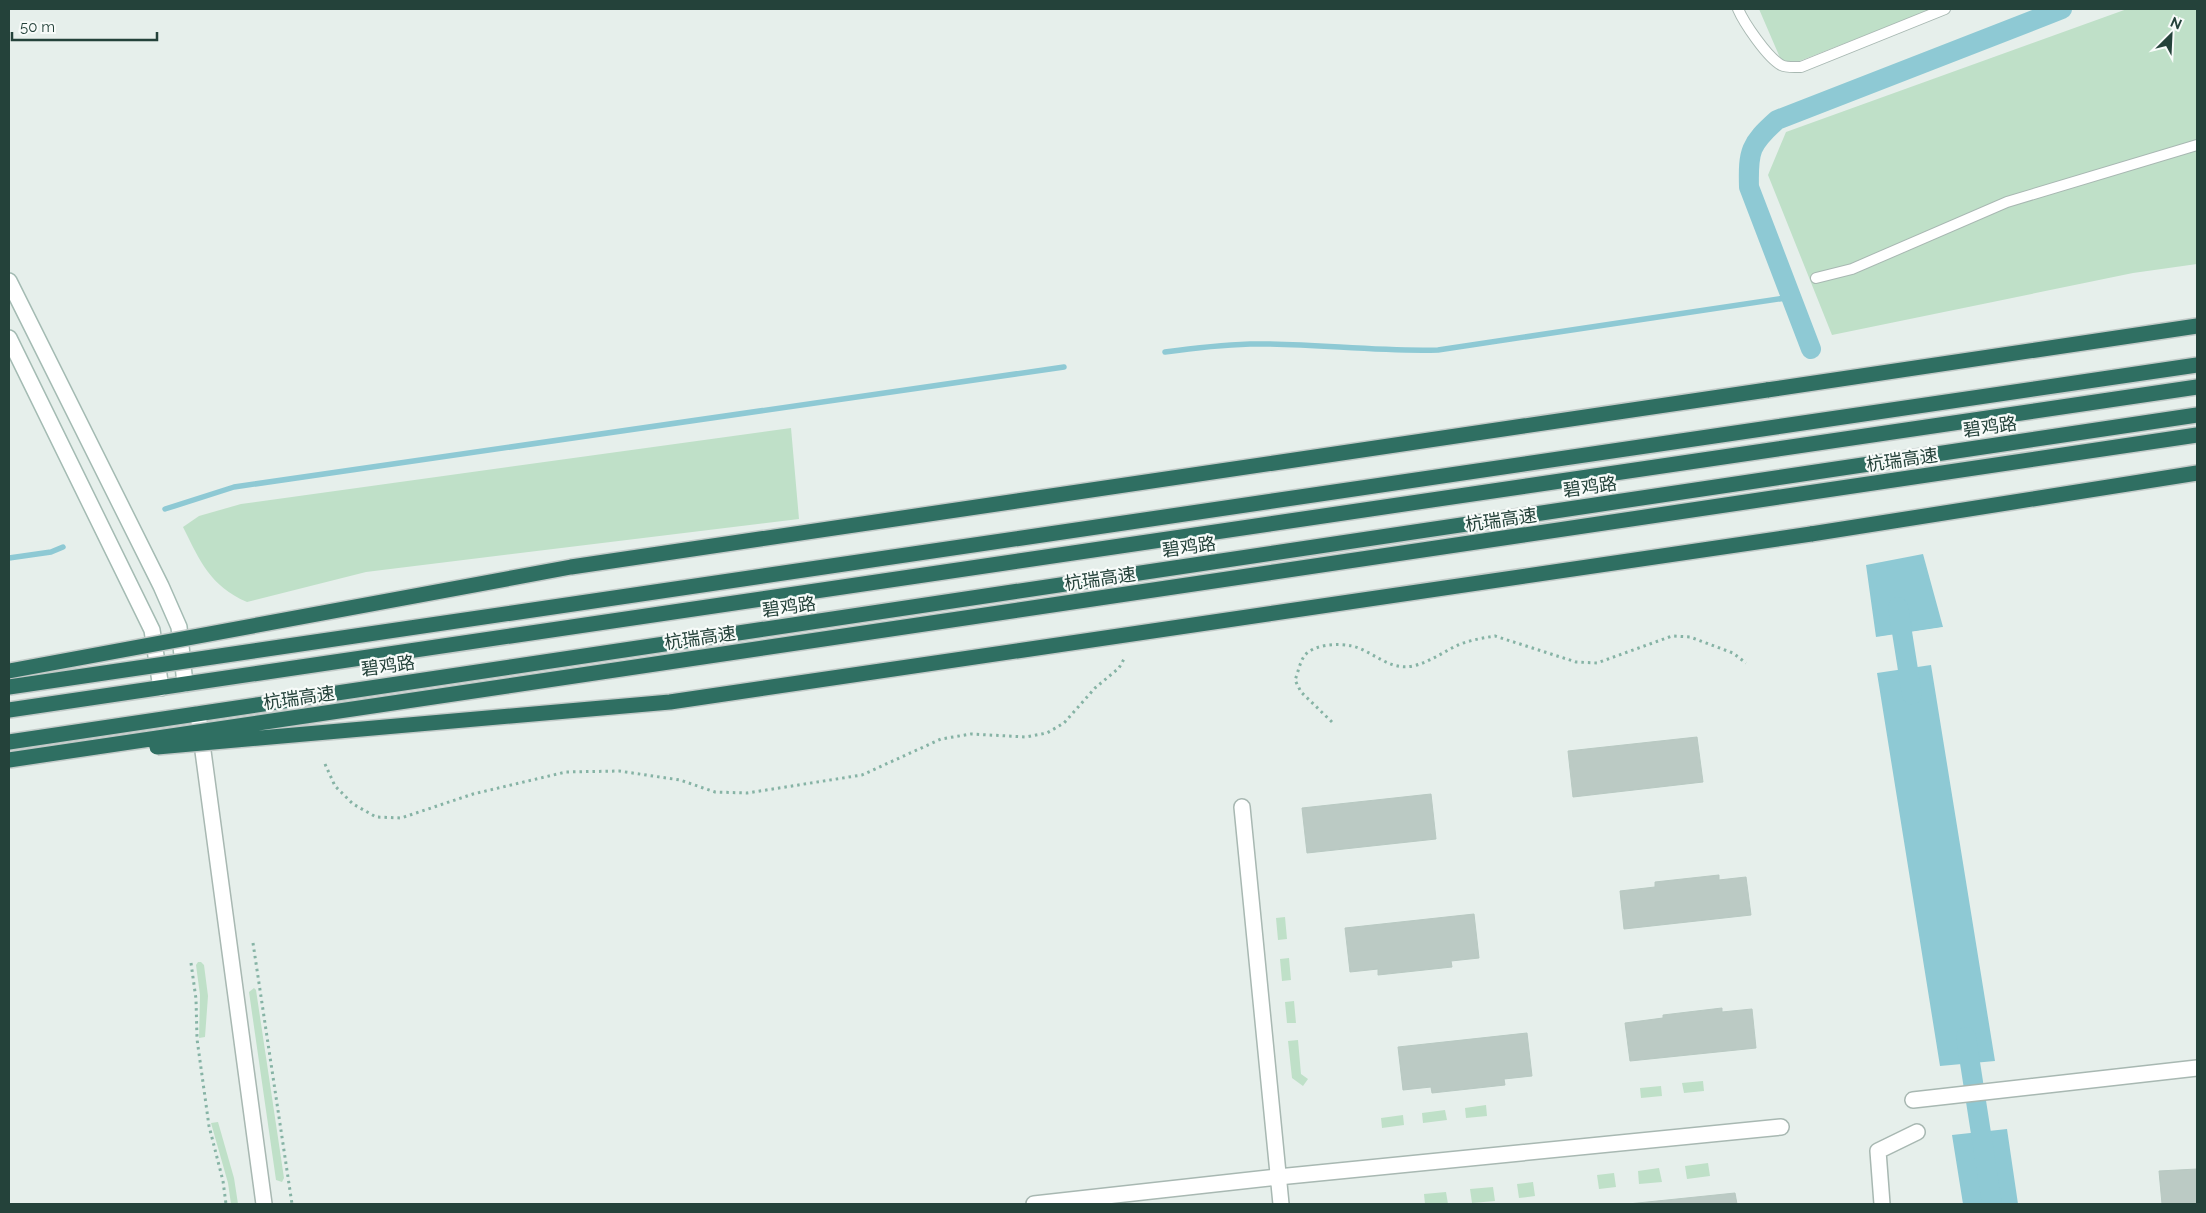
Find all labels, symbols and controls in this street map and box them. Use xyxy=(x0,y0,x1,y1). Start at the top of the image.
scale bar xyxy=(12,10,158,42)
north arrow xyxy=(2146,10,2196,60)
text: N xyxy=(2168,14,2184,33)
text: 50 m xyxy=(20,18,55,36)
street label: 碧鸡路 xyxy=(1962,412,2018,441)
street label: 杭瑞高速 xyxy=(1865,444,1939,475)
street label: 碧鸡路 xyxy=(1562,472,1618,501)
street label: 杭瑞高速 xyxy=(1464,504,1538,535)
street label: 碧鸡路 xyxy=(1161,532,1217,561)
street label: 杭瑞高速 xyxy=(1063,563,1137,594)
street label: 碧鸡路 xyxy=(761,592,817,621)
street label: 杭瑞高速 xyxy=(663,622,737,653)
street label: 碧鸡路 xyxy=(360,651,416,680)
street label: 杭瑞高速 xyxy=(262,682,336,713)

